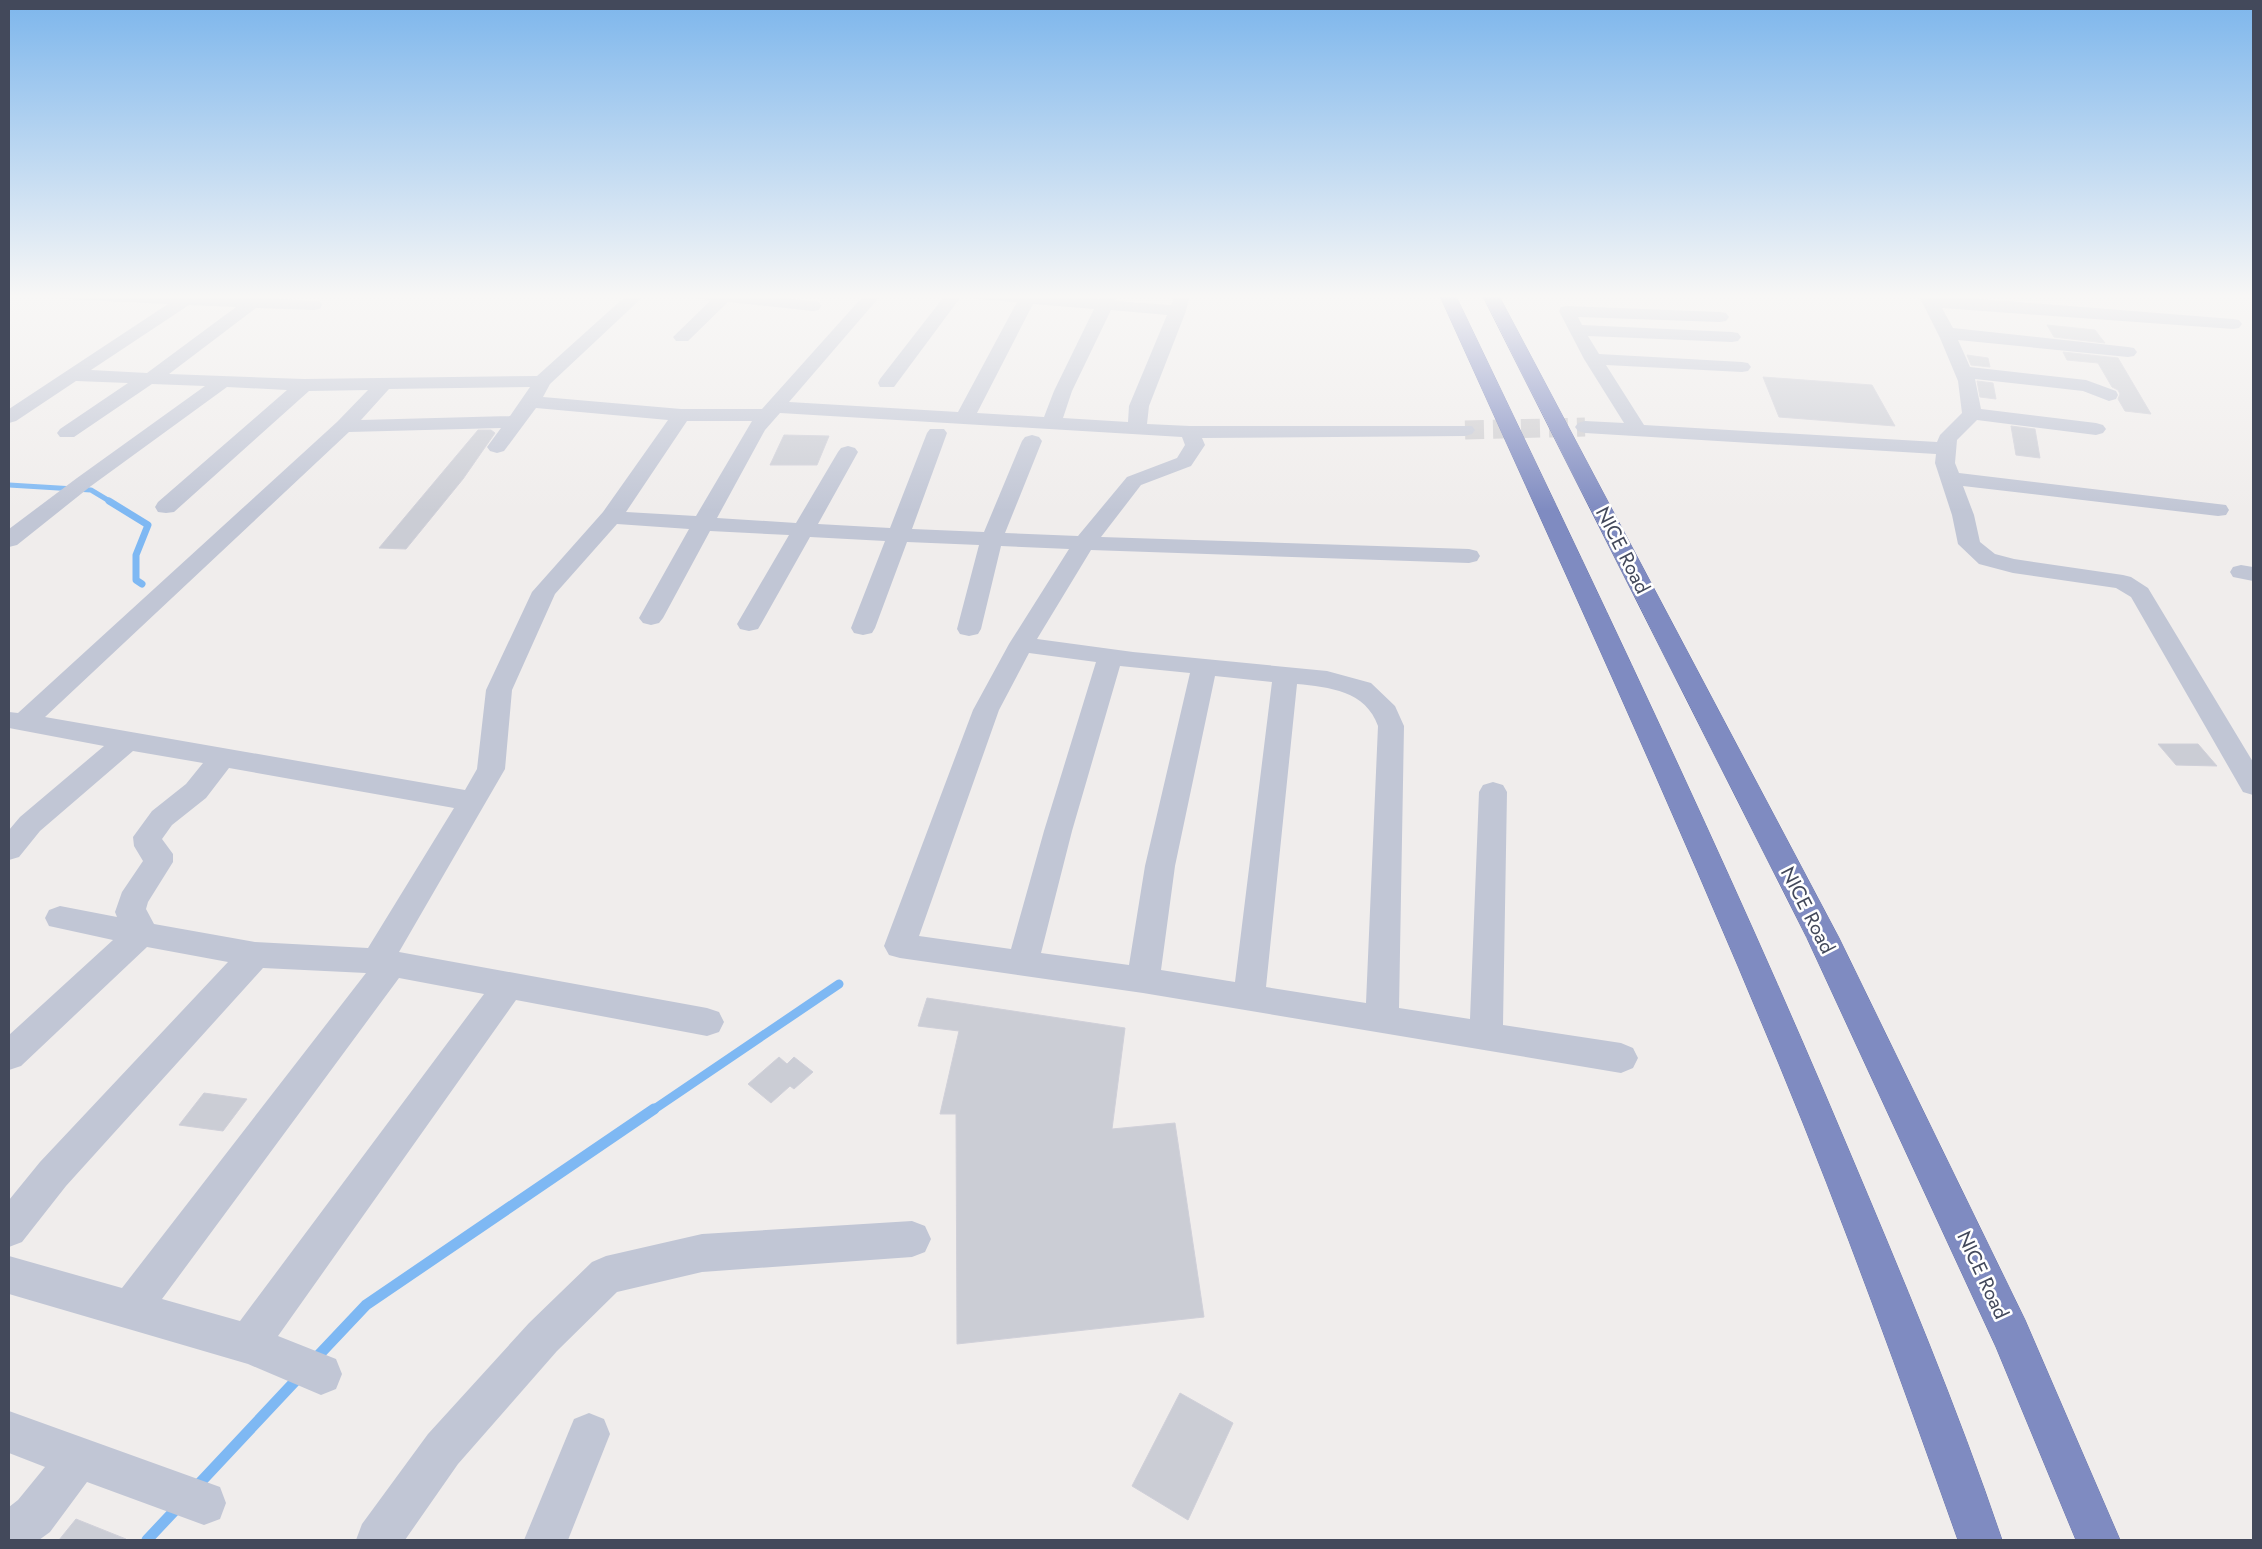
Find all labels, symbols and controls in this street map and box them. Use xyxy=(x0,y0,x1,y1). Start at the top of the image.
street label: NICE Road xyxy=(1588,502,1657,599)
street label: NICE Road xyxy=(1773,862,1842,959)
street label: NICE Road xyxy=(1949,1226,2016,1324)

